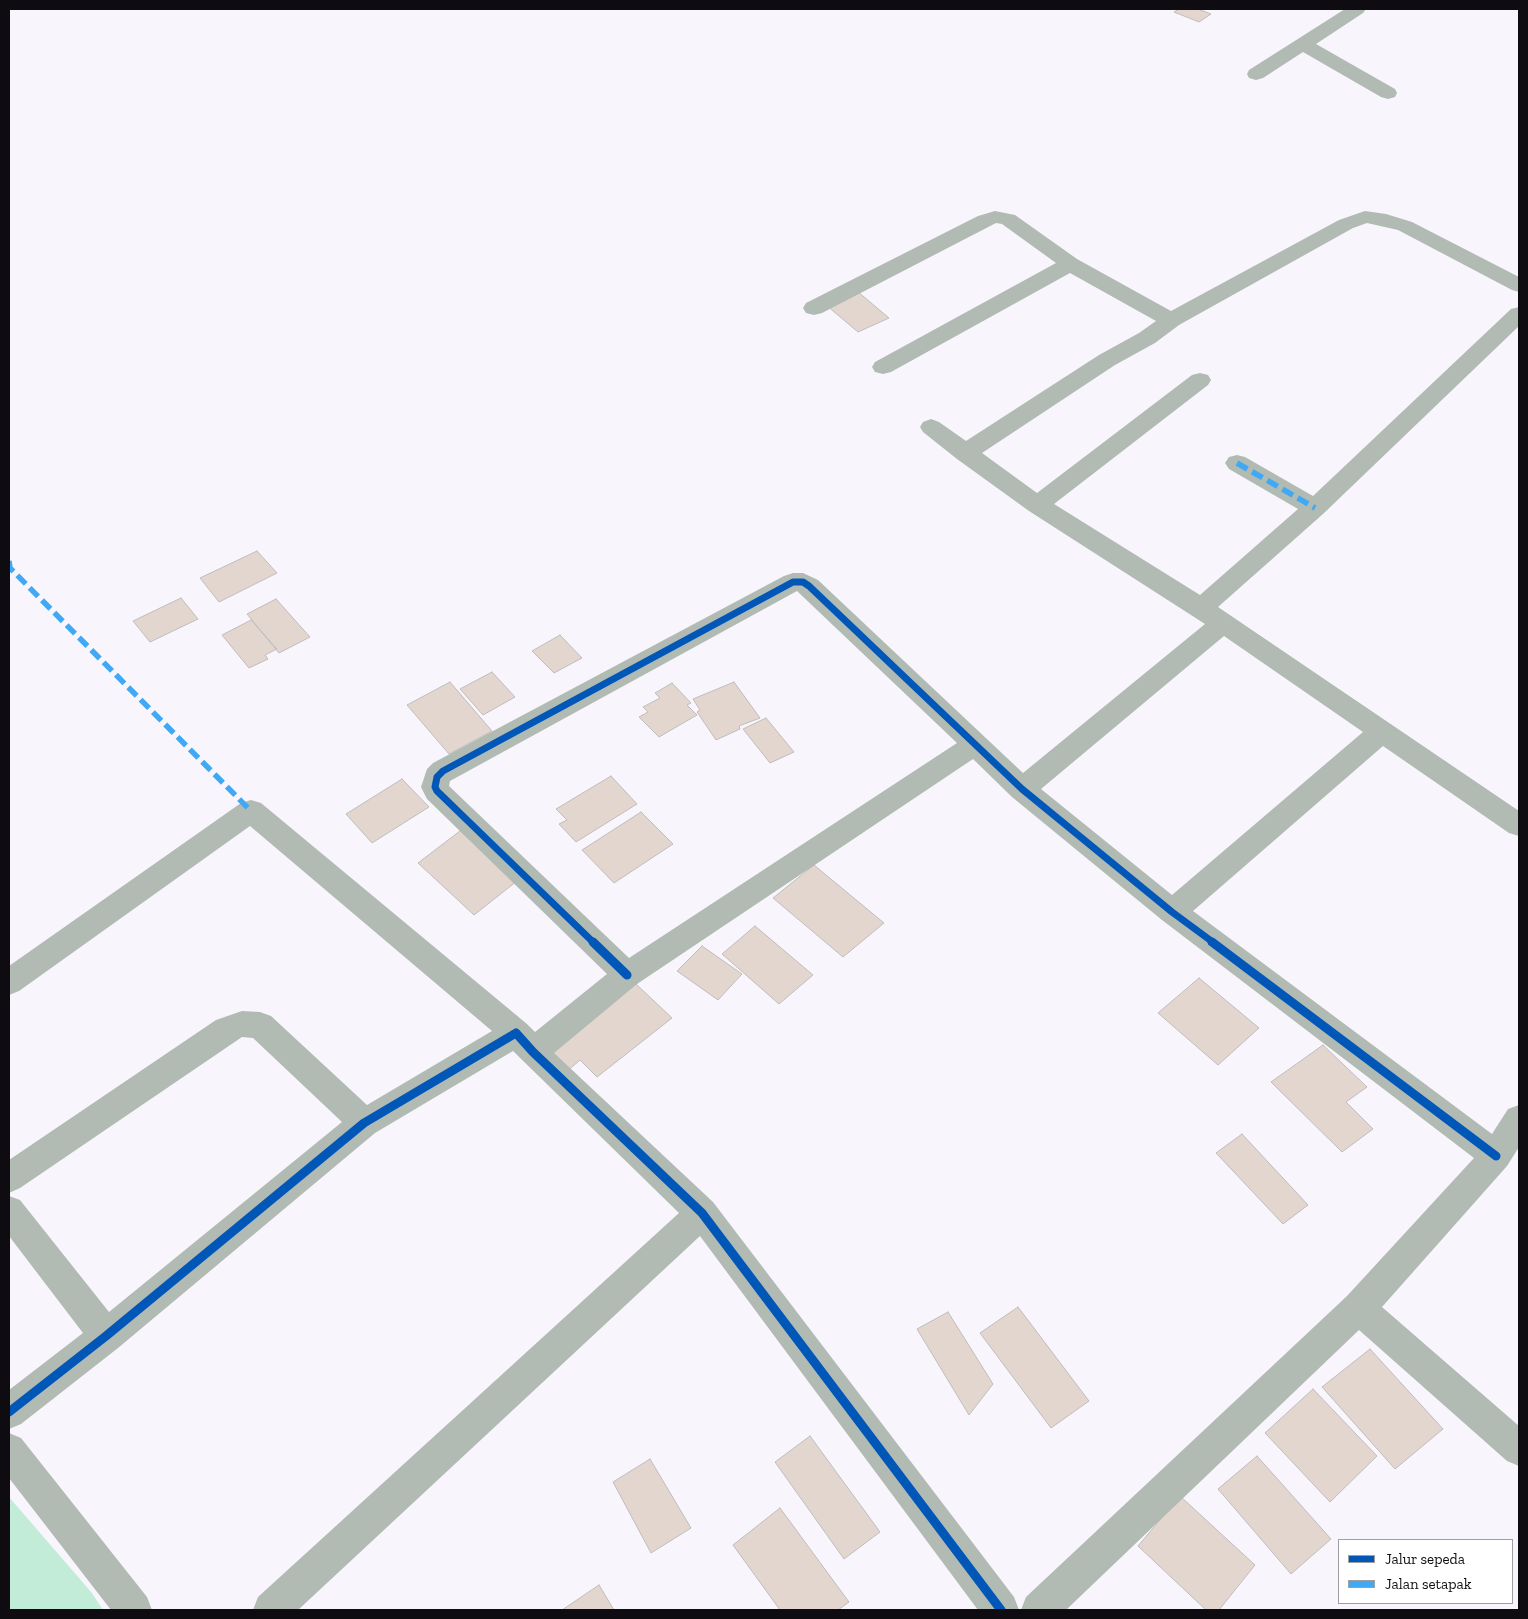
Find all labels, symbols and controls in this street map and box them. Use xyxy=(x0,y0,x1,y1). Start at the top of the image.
legend xyxy=(1338,1539,1513,1604)
text: Jalur sepeda xyxy=(1385,1550,1465,1568)
text: Jalan setapak xyxy=(1385,1575,1472,1593)

